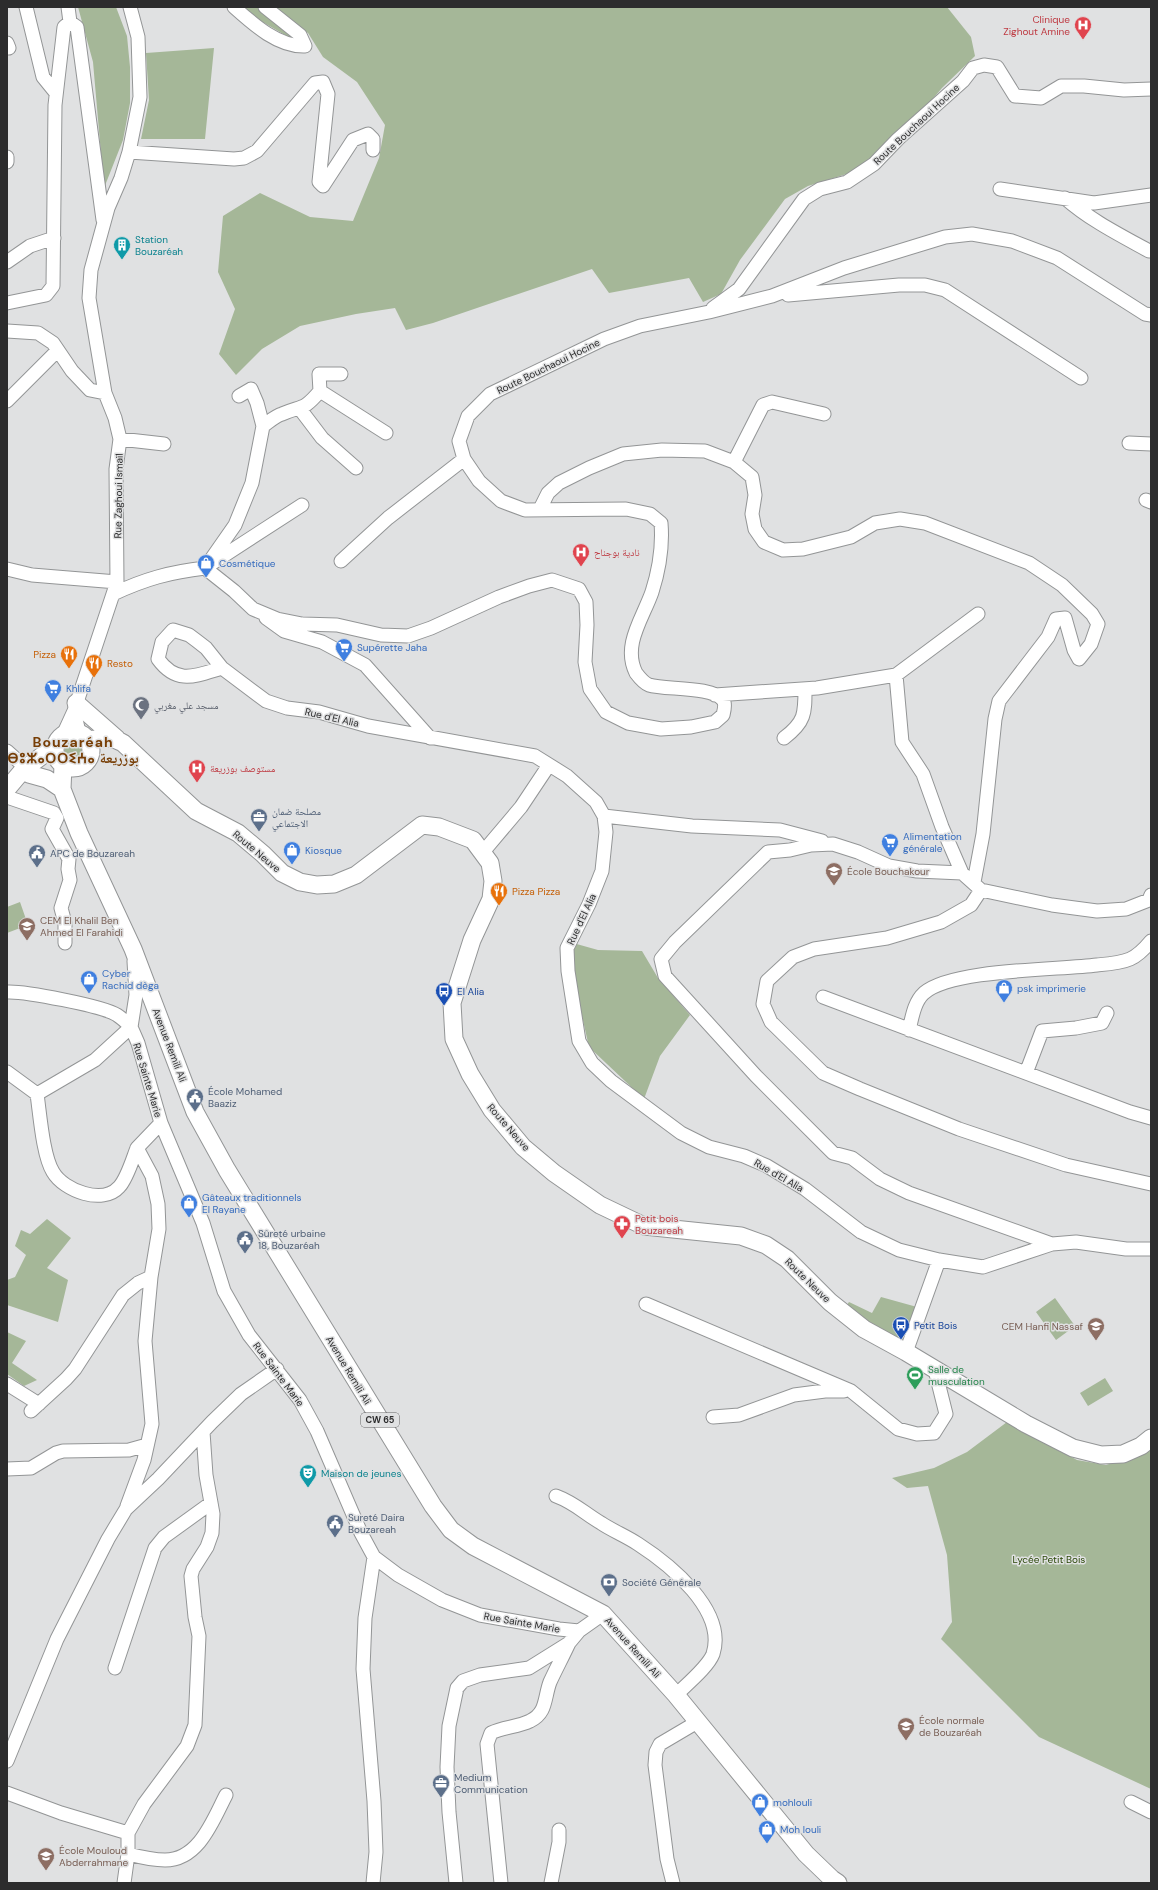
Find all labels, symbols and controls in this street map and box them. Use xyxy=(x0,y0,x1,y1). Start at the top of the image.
place label: Clinique Zighout Amine xyxy=(1003,13,1070,38)
hospital icon: Clinique Zighout Amine xyxy=(1073,15,1093,40)
street label: Route Bouchaoui Hocine xyxy=(871,81,962,168)
place label: Station Bouzaréah xyxy=(135,233,183,258)
building icon: Station Bouzaréah xyxy=(112,235,132,260)
street label: Route Bouchaoui Hocine xyxy=(495,336,602,397)
street label: Rue Zaghoui Ismaïl xyxy=(111,453,126,539)
hospital icon: نادية بوجناح xyxy=(571,542,591,567)
place label: نادية بوجناح xyxy=(594,546,640,559)
shop icon: Cosmétique xyxy=(196,553,216,578)
place label: Cosmétique xyxy=(219,557,276,570)
supermarket icon: Supérette Jaha xyxy=(334,637,354,662)
place label: Supérette Jaha xyxy=(357,641,427,654)
restaurant icon: Pizza xyxy=(59,644,79,669)
place label: Pizza xyxy=(33,648,56,661)
restaurant icon: Resto xyxy=(84,653,104,678)
place label: Resto xyxy=(107,657,133,670)
supermarket icon: Khlifa xyxy=(43,678,63,703)
place label: Khlifa xyxy=(66,682,91,695)
mosque icon: مسجد علي مغربي xyxy=(131,695,151,720)
place label: مسجد علي مغربي xyxy=(154,699,219,714)
street label: Rue d'El Alia xyxy=(304,705,360,730)
district label: Bouzaréah ⴱⵓⵣⴰⵔⵔⵉⵄⴰ بوزريعة xyxy=(7,733,139,767)
hospital icon: مستوصف بوزريعة xyxy=(187,758,207,783)
place label: مستوصف بوزريعة xyxy=(210,762,276,775)
place label: مصلحة ضمان الاجتماعي xyxy=(272,805,321,832)
office icon: مصلحة ضمان الاجتماعي xyxy=(249,807,269,832)
street label: Route Neuve xyxy=(230,828,283,875)
place label: Alimentation générale xyxy=(903,830,962,855)
supermarket icon: Alimentation générale xyxy=(880,832,900,857)
shop icon: Kiosque xyxy=(282,840,302,865)
public building icon: APC de Bouzareah xyxy=(27,843,47,868)
place label: Kiosque xyxy=(305,844,342,857)
place label: APC de Bouzareah xyxy=(50,847,135,860)
school or university icon: École Bouchakour xyxy=(824,861,844,886)
place label: École Bouchakour xyxy=(847,865,930,878)
restaurant icon: Pizza Pizza xyxy=(489,881,509,906)
place label: Pizza Pizza xyxy=(512,885,560,898)
street label: Rue d'El Alia xyxy=(564,891,599,947)
place label: CEM El Khalil Ben Ahmed El Farahidi xyxy=(40,914,123,939)
school or university icon: CEM El Khalil Ben Ahmed El Farahidi xyxy=(17,916,37,941)
place label: Cyber Rachid dèga xyxy=(102,967,159,992)
shop icon: Cyber Rachid dèga xyxy=(79,969,99,994)
shop icon: psk imprimerie xyxy=(994,978,1014,1003)
bus stop icon: El Alia xyxy=(434,981,454,1006)
place label: psk imprimerie xyxy=(1017,982,1086,995)
place label: El Alia xyxy=(457,985,484,998)
street label: Avenue Remili Ali xyxy=(150,1007,190,1084)
street label: Rue Sainte Marie xyxy=(130,1041,165,1119)
place label: École Mohamed Baaziz xyxy=(208,1085,282,1110)
public building icon: École Mohamed Baaziz xyxy=(185,1087,205,1112)
street label: Route Neuve xyxy=(485,1101,533,1154)
street label: Rue d'El Alia xyxy=(752,1156,806,1195)
place label: Gâteaux traditionnels El Rayane xyxy=(202,1191,302,1216)
shop icon: Gâteaux traditionnels El Rayane xyxy=(179,1193,199,1218)
place label: Petit bois Bouzareah xyxy=(635,1212,683,1237)
pharmacy icon: Petit bois Bouzareah xyxy=(612,1214,632,1239)
place label: Sûreté urbaine 18, Bouzaréah xyxy=(258,1227,326,1252)
public building icon: Sûreté urbaine 18, Bouzaréah xyxy=(235,1229,255,1254)
street label: Route Neuve xyxy=(782,1255,833,1306)
bus stop icon: Petit Bois xyxy=(891,1315,911,1340)
school or university icon: CEM Hanfi Nassaf xyxy=(1086,1316,1106,1341)
place label: Petit Bois xyxy=(914,1319,957,1332)
place label: CEM Hanfi Nassaf xyxy=(1002,1320,1084,1333)
street label: Avenue Remili Ali xyxy=(323,1334,374,1407)
street label: Rue Sainte Marie xyxy=(250,1340,307,1409)
place label: Salle de musculation xyxy=(928,1363,985,1388)
sports icon: Salle de musculation xyxy=(905,1365,925,1390)
road number: CW 65 xyxy=(361,1413,399,1427)
theatre icon: Maison de jeunes xyxy=(298,1463,318,1488)
place label: Maison de jeunes xyxy=(321,1467,402,1480)
place label: Sureté Daira Bouzareah xyxy=(348,1511,405,1536)
public building icon: Sureté Daira Bouzareah xyxy=(325,1513,345,1538)
park label: Lycée Petit Bois xyxy=(1013,1553,1085,1566)
bank icon: Société Générale xyxy=(599,1572,619,1597)
place label: Société Générale xyxy=(622,1576,702,1589)
street label: Rue Sainte Marie xyxy=(483,1609,561,1636)
street label: Avenue Remili Ali xyxy=(602,1614,664,1681)
place label: École normale de Bouzaréah xyxy=(919,1714,985,1739)
school or university icon: École normale de Bouzaréah xyxy=(896,1716,916,1741)
place label: Medium Communication xyxy=(454,1771,528,1796)
office icon: Medium Communication xyxy=(431,1773,451,1798)
shop icon: mohlouli xyxy=(750,1792,770,1817)
place label: mohlouli xyxy=(773,1796,812,1809)
shop icon: Moh louli xyxy=(757,1819,777,1844)
place label: Moh louli xyxy=(780,1823,821,1836)
place label: École Mouloud Abderrahmane xyxy=(59,1844,129,1869)
school or university icon: École Mouloud Abderrahmane xyxy=(36,1846,56,1871)

